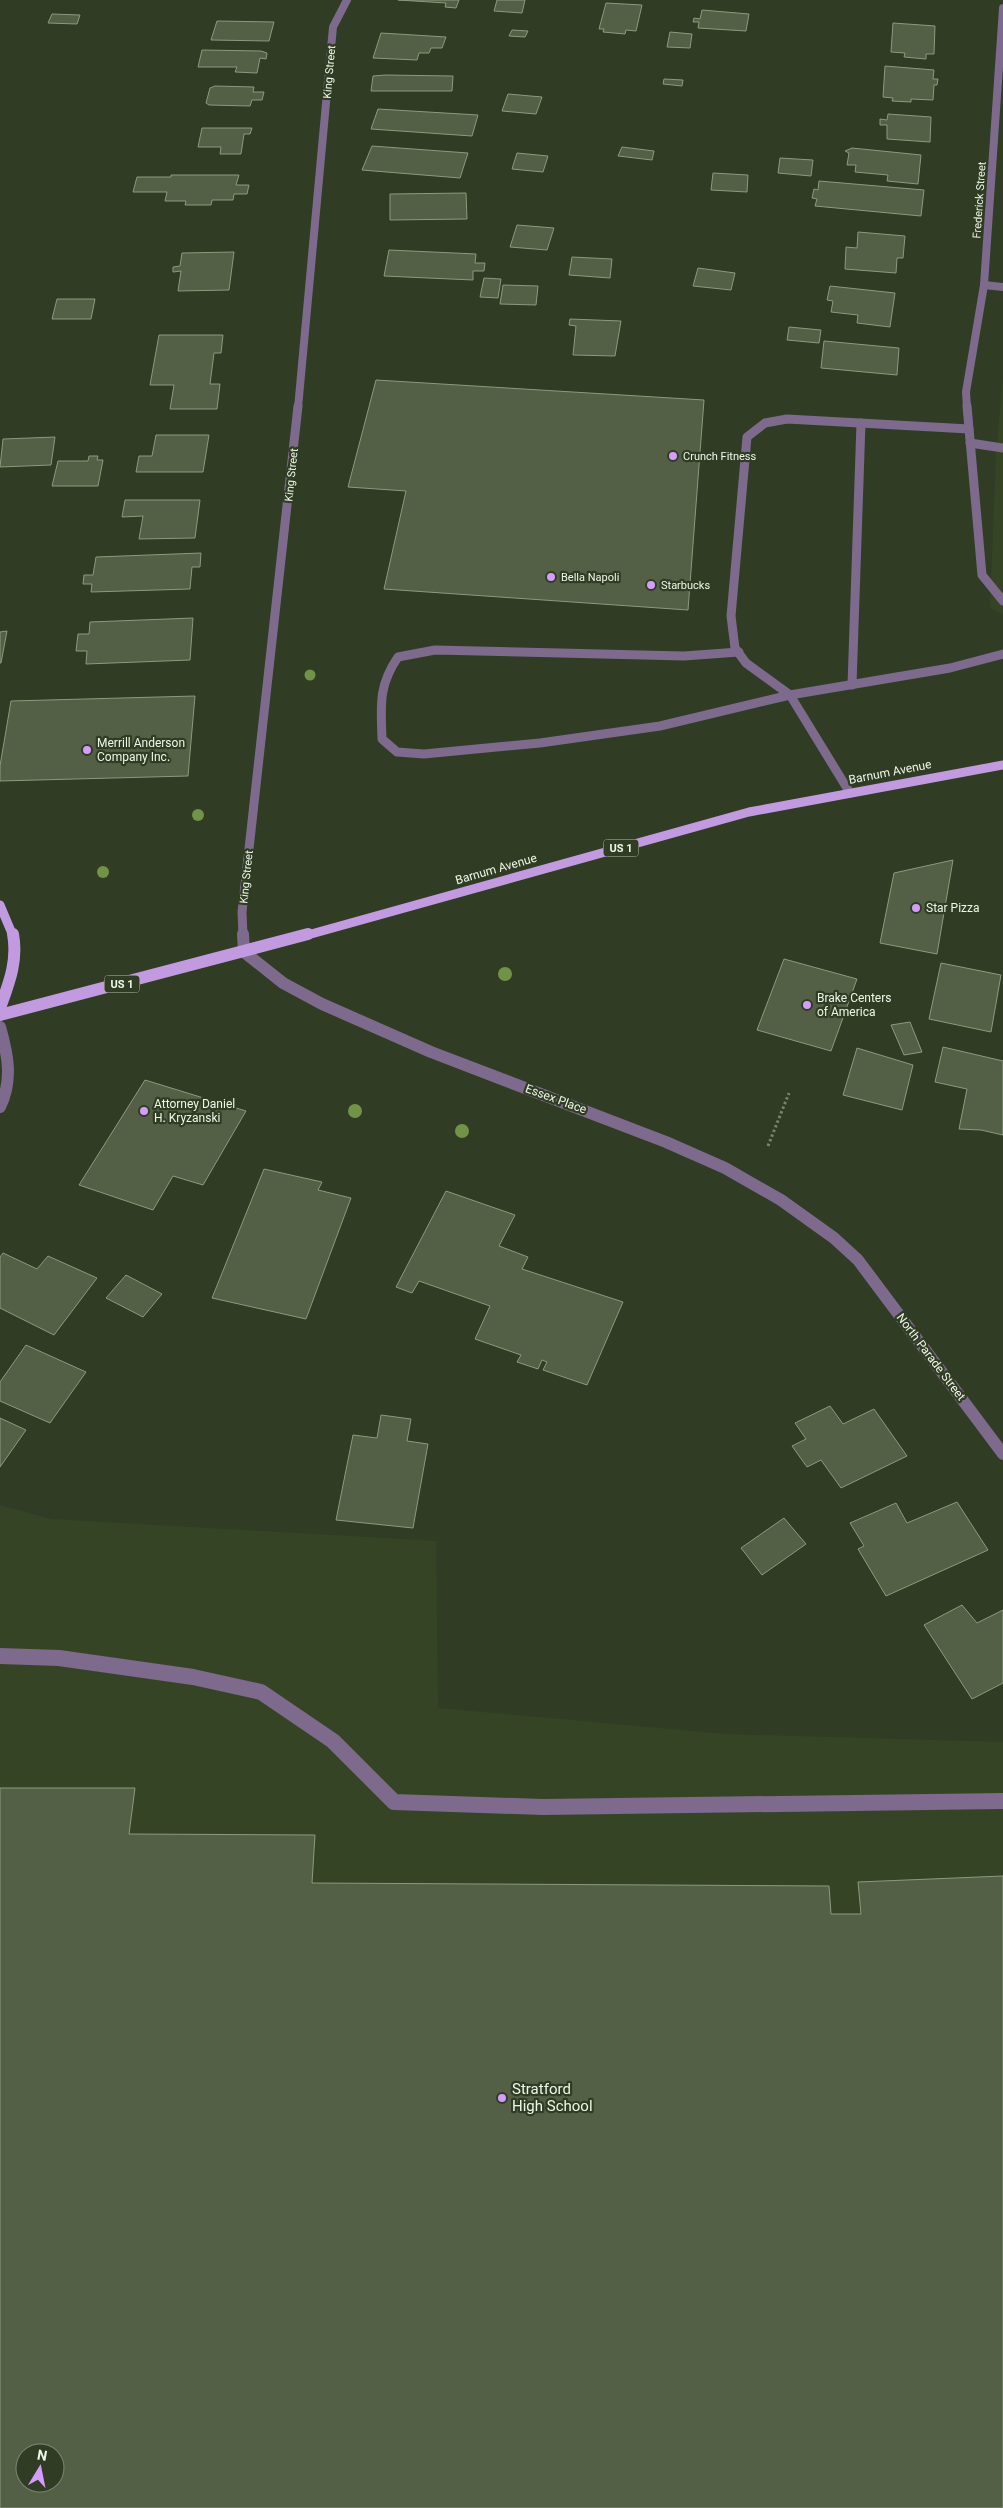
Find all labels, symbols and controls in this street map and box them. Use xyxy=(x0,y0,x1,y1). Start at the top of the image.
street label: King Street xyxy=(321,44,338,99)
street label: Frederick Street xyxy=(970,161,989,239)
street label: King Street xyxy=(282,447,301,502)
marker: Crunch Fitness xyxy=(667,450,679,462)
place label: Crunch Fitness xyxy=(683,450,757,463)
marker: Bella Napoli xyxy=(545,571,557,583)
place label: Bella Napoli xyxy=(561,571,619,584)
marker: Starbucks xyxy=(645,579,657,591)
place label: Starbucks xyxy=(661,579,710,592)
place label: Merrill Anderson Company Inc. xyxy=(97,736,185,764)
marker: Merrill Anderson Company Inc. xyxy=(81,744,93,756)
street label: Barnum Avenue xyxy=(847,757,933,787)
road number: US 1 xyxy=(604,840,638,856)
street label: King Street xyxy=(237,849,256,904)
street label: Barnum Avenue xyxy=(454,851,538,887)
place label: Star Pizza xyxy=(926,901,980,915)
marker: Star Pizza xyxy=(910,902,922,914)
road number: US 1 xyxy=(104,976,140,992)
place label: Brake Centers of America xyxy=(817,991,892,1019)
marker: Brake Centers of America xyxy=(801,999,813,1011)
street label: Essex Place xyxy=(523,1081,589,1117)
place label: Attorney Daniel H. Kryzanski xyxy=(154,1097,235,1125)
marker: Attorney Daniel H. Kryzanski xyxy=(138,1105,150,1117)
street label: North Parade Street xyxy=(894,1311,968,1403)
place label: Stratford High School xyxy=(512,2080,593,2115)
marker: Stratford High School xyxy=(496,2092,508,2104)
north arrow xyxy=(15,2443,65,2493)
text: N xyxy=(36,2446,49,2464)

